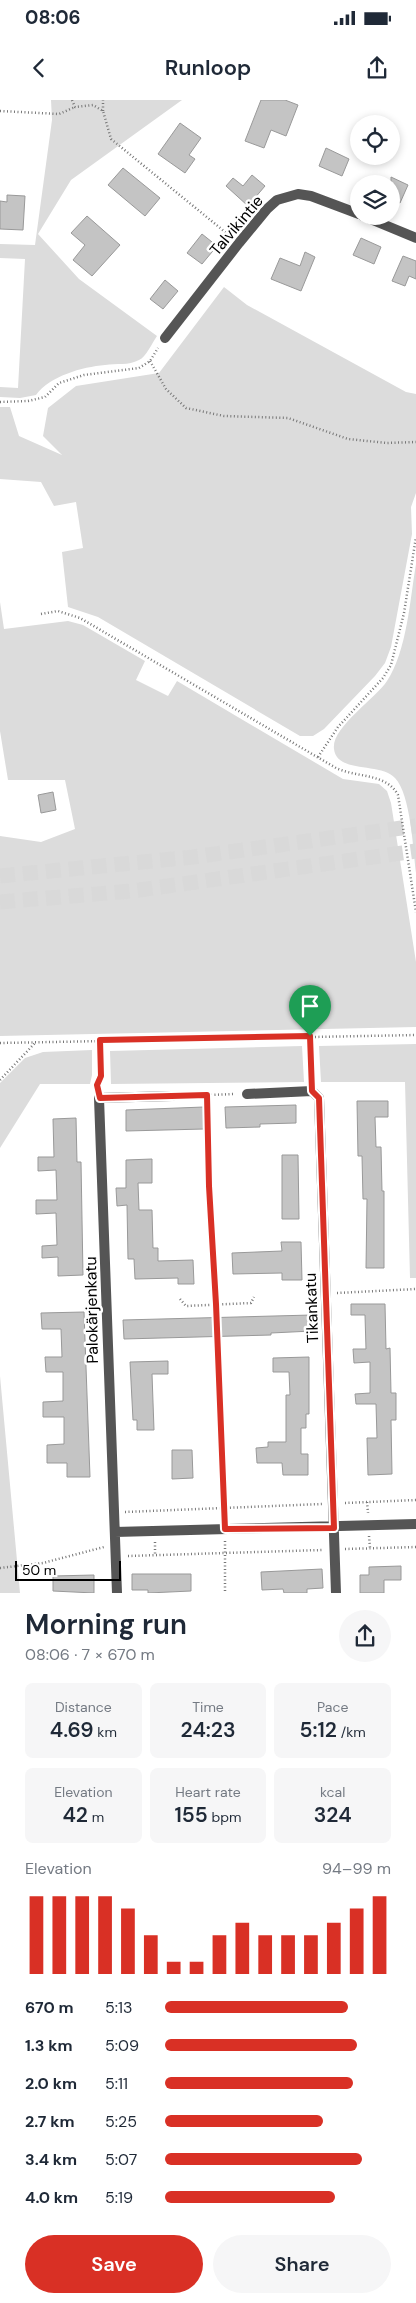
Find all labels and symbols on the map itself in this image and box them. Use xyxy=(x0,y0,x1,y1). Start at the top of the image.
street label: Talvikintie xyxy=(205,191,268,260)
pin xyxy=(289,985,331,1036)
street label: Palokärjenkatu xyxy=(80,1256,103,1364)
street label: Tikankatu xyxy=(300,1272,323,1344)
scale bar xyxy=(15,1558,121,1581)

